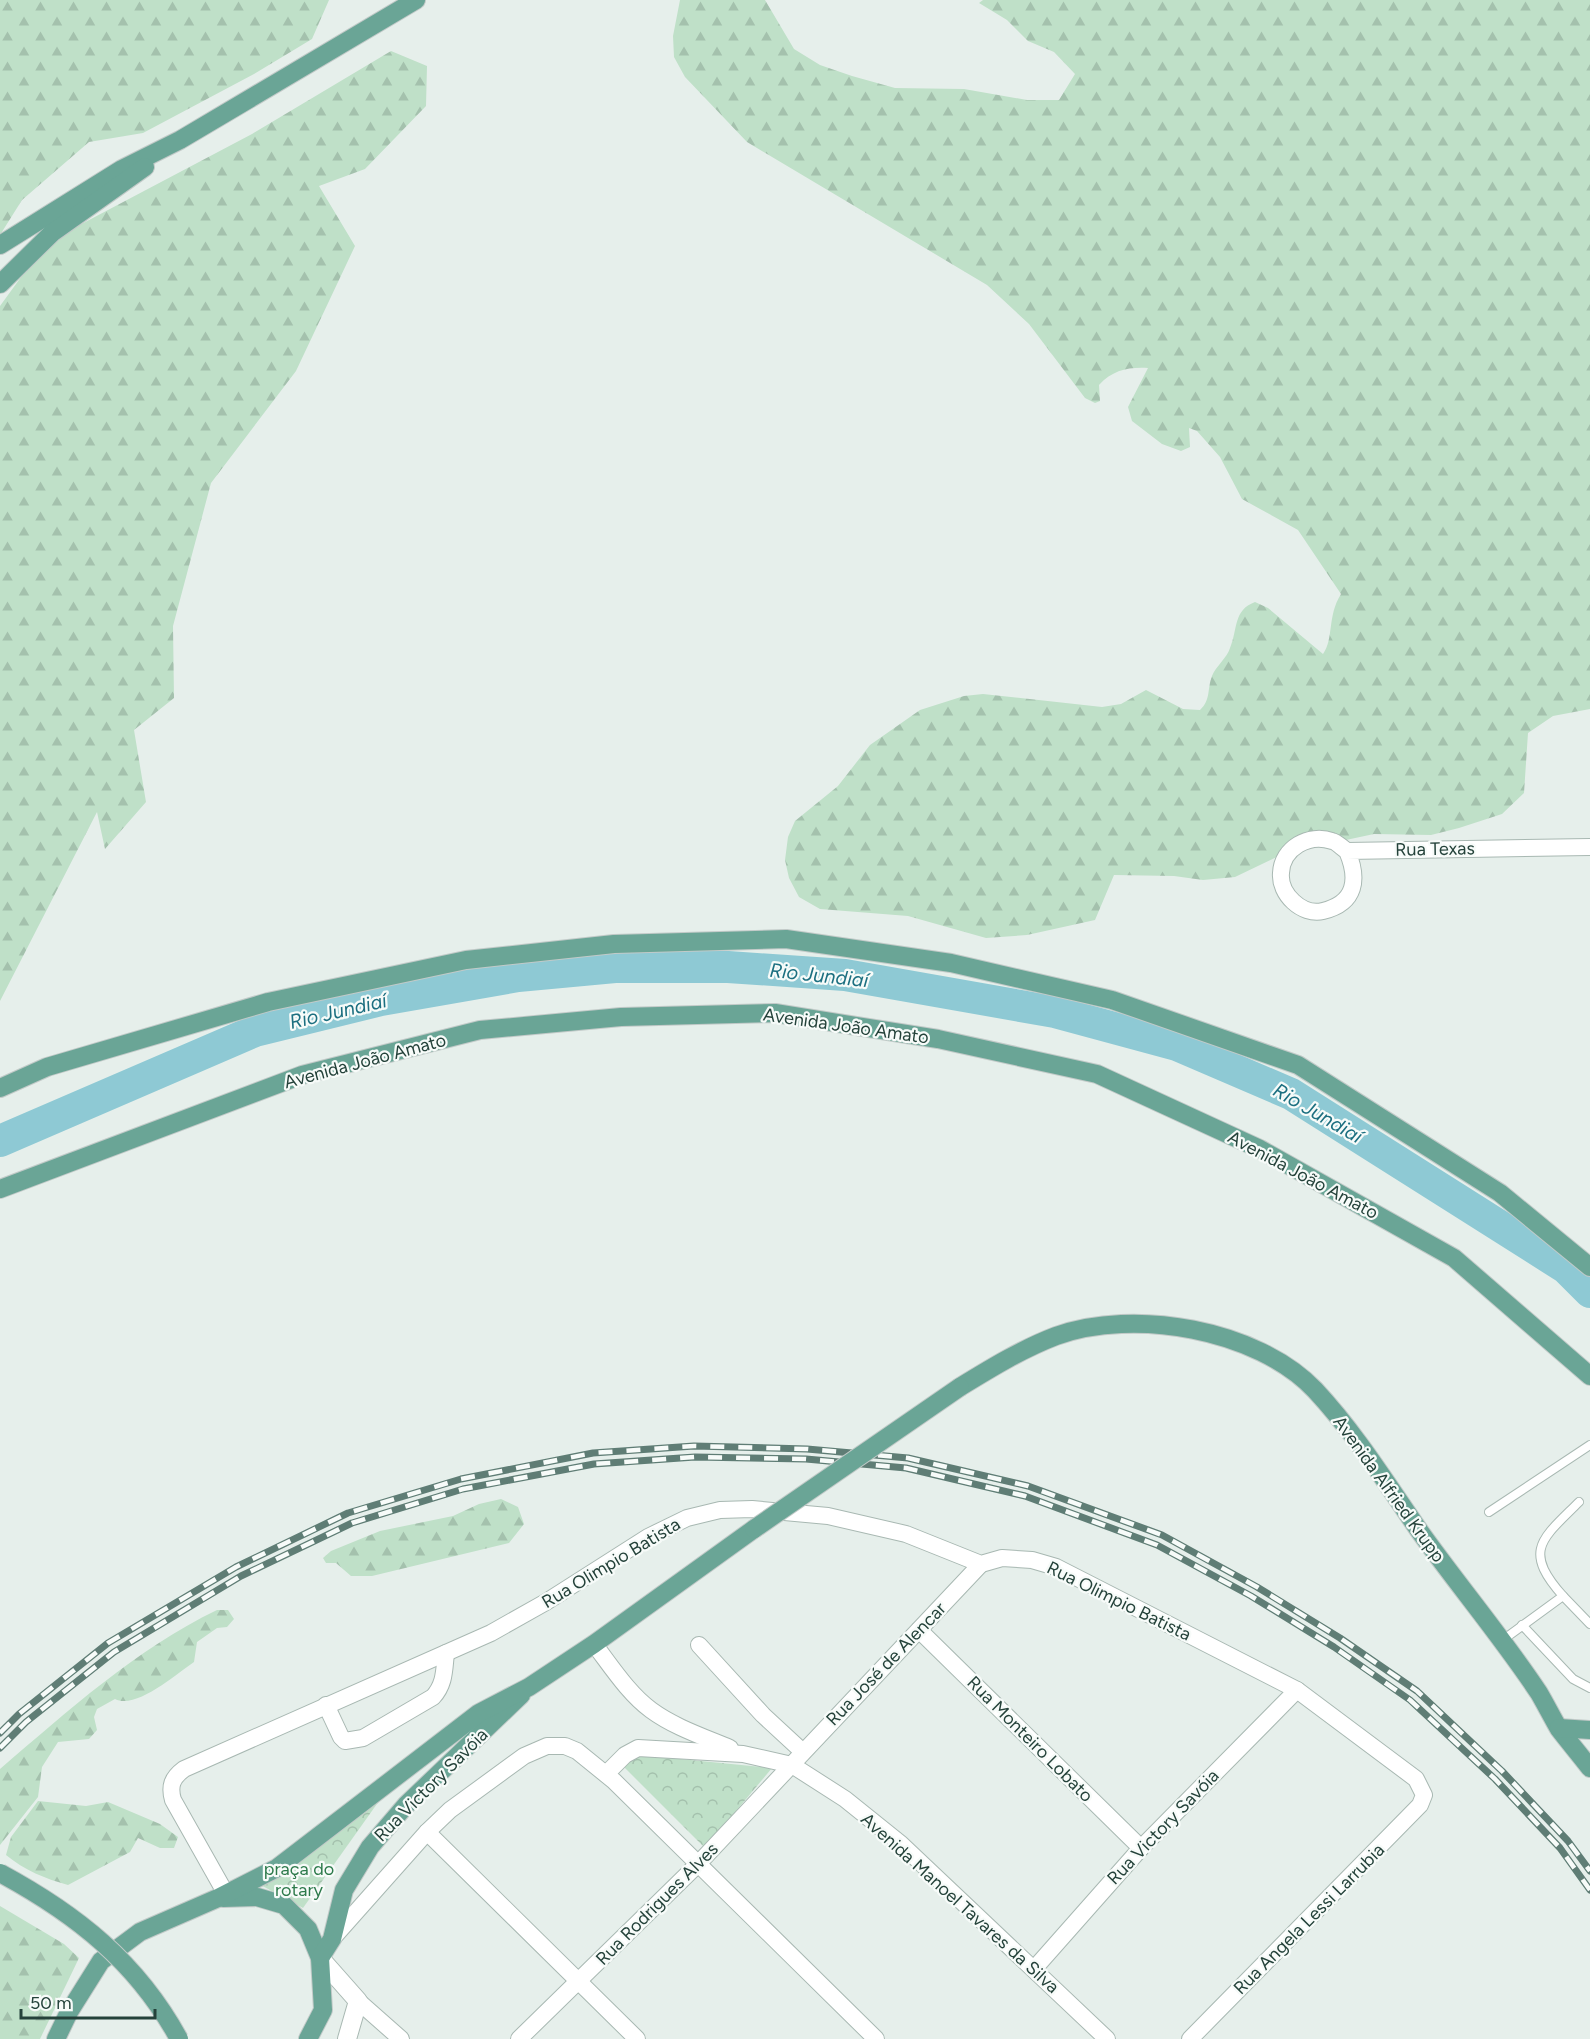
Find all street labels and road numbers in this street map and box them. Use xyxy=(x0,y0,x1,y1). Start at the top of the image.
street label: Rua Texas xyxy=(1395,837,1475,861)
street label: Avenida João Amato xyxy=(762,1003,930,1049)
street label: Avenida João Amato xyxy=(281,1029,449,1093)
street label: Avenida João Amato xyxy=(1224,1126,1382,1224)
street label: Avenida Alfried Krupp xyxy=(1328,1412,1450,1566)
street label: Rua Olimpio Batista xyxy=(538,1513,684,1613)
street label: Rua Olimpio Batista xyxy=(1043,1557,1195,1645)
street label: Rua José de Alencar xyxy=(821,1598,951,1730)
street label: Rua Monteiro Lobato xyxy=(962,1671,1098,1807)
street label: Rua Victory Savóia xyxy=(370,1724,492,1846)
street label: Rua Victory Savóia xyxy=(1102,1765,1224,1889)
street label: Avenida Manoel Tavares da Silva xyxy=(856,1808,1064,1998)
street label: Rua Rodrigues Alves xyxy=(591,1838,723,1970)
street label: Rua Angela Lessi Larrubia xyxy=(1229,1839,1389,1999)

